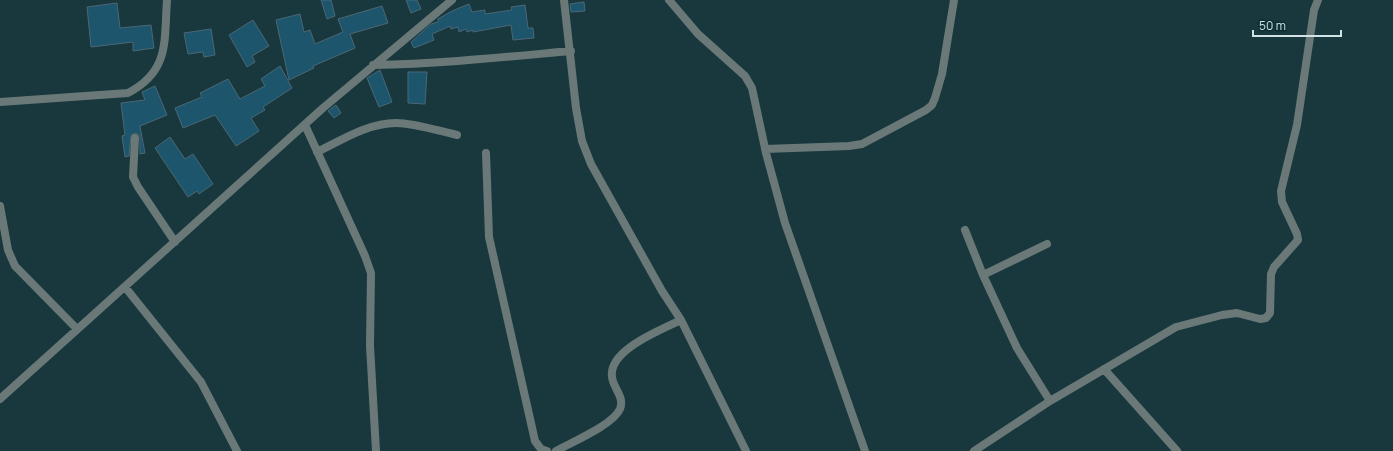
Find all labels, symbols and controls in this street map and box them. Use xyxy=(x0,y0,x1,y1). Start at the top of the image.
scale bar xyxy=(1253,12,1341,38)
text: 50 m xyxy=(1259,17,1286,34)

